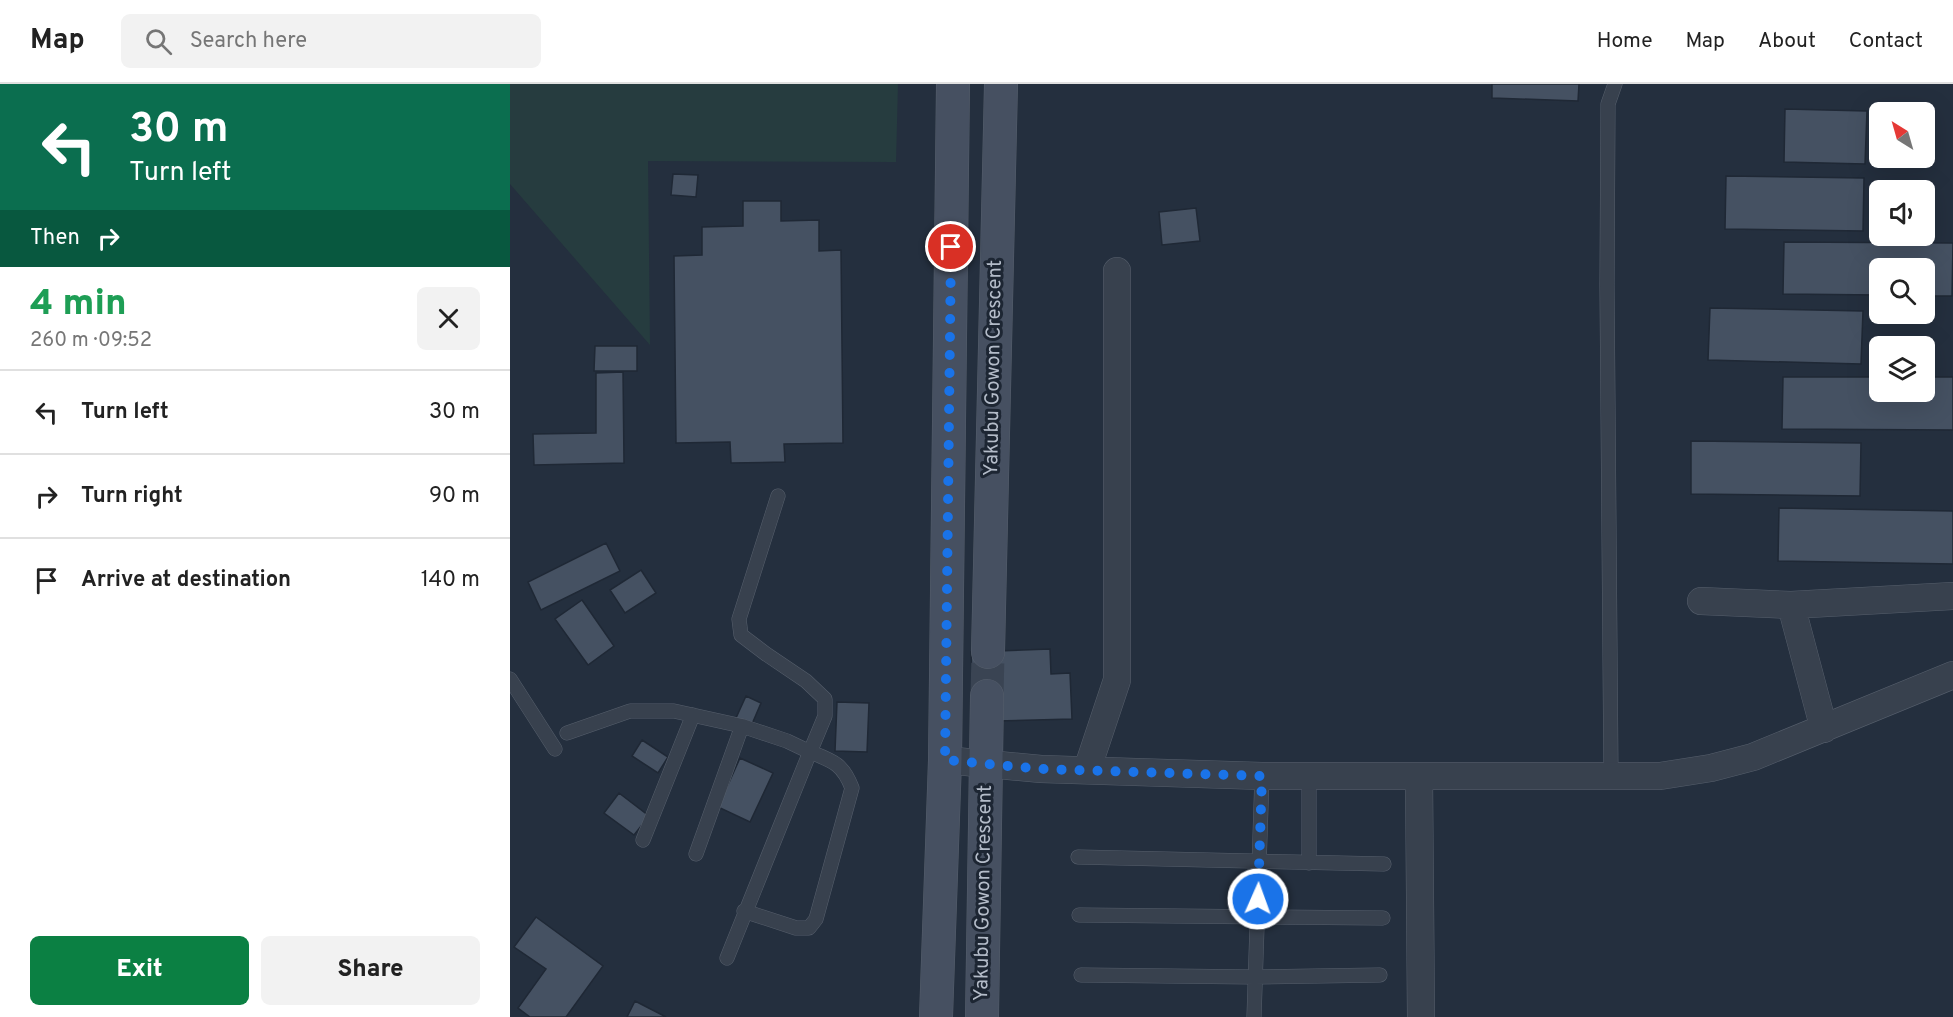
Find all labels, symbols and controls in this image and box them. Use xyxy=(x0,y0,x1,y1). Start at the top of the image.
search box xyxy=(121,14,541,68)
text: Map xyxy=(30,23,85,59)
icon: search xyxy=(142,25,175,58)
text: Search here xyxy=(190,28,307,55)
text: Home xyxy=(1597,28,1653,55)
text: Map xyxy=(1686,28,1725,55)
text: About xyxy=(1758,28,1816,55)
text: Contact xyxy=(1849,28,1923,55)
north arrow xyxy=(1869,102,1935,168)
map controls xyxy=(1869,102,1935,402)
text: 30 m xyxy=(129,104,228,157)
icon: left xyxy=(30,108,108,186)
text: Turn left xyxy=(129,156,231,190)
button: sound xyxy=(1869,180,1935,246)
pin xyxy=(925,221,976,272)
icon: right xyxy=(92,222,125,255)
text: Then xyxy=(30,225,80,252)
icon: arrive xyxy=(934,230,967,263)
button: search xyxy=(1869,258,1935,324)
street label: Yakubu Gowon Crescent xyxy=(979,260,1009,476)
text: 4 min xyxy=(30,282,127,328)
button: close xyxy=(417,287,480,350)
text: 260 m · 09:52 xyxy=(30,328,152,354)
button: layers xyxy=(1869,336,1935,402)
icon: left xyxy=(30,396,63,429)
text: Turn left xyxy=(81,399,169,426)
text: 30 m xyxy=(429,399,480,426)
icon: right xyxy=(30,480,63,513)
text: Turn right xyxy=(81,483,183,510)
text: 90 m xyxy=(429,483,480,510)
icon: arrive xyxy=(30,564,63,597)
text: Arrive at destination xyxy=(81,567,291,594)
text: 140 m xyxy=(421,567,480,594)
street label: Yakubu Gowon Crescent xyxy=(969,785,999,1001)
position arrow xyxy=(1226,867,1290,931)
button: Exit xyxy=(30,936,249,1005)
button: Share xyxy=(261,936,480,1005)

